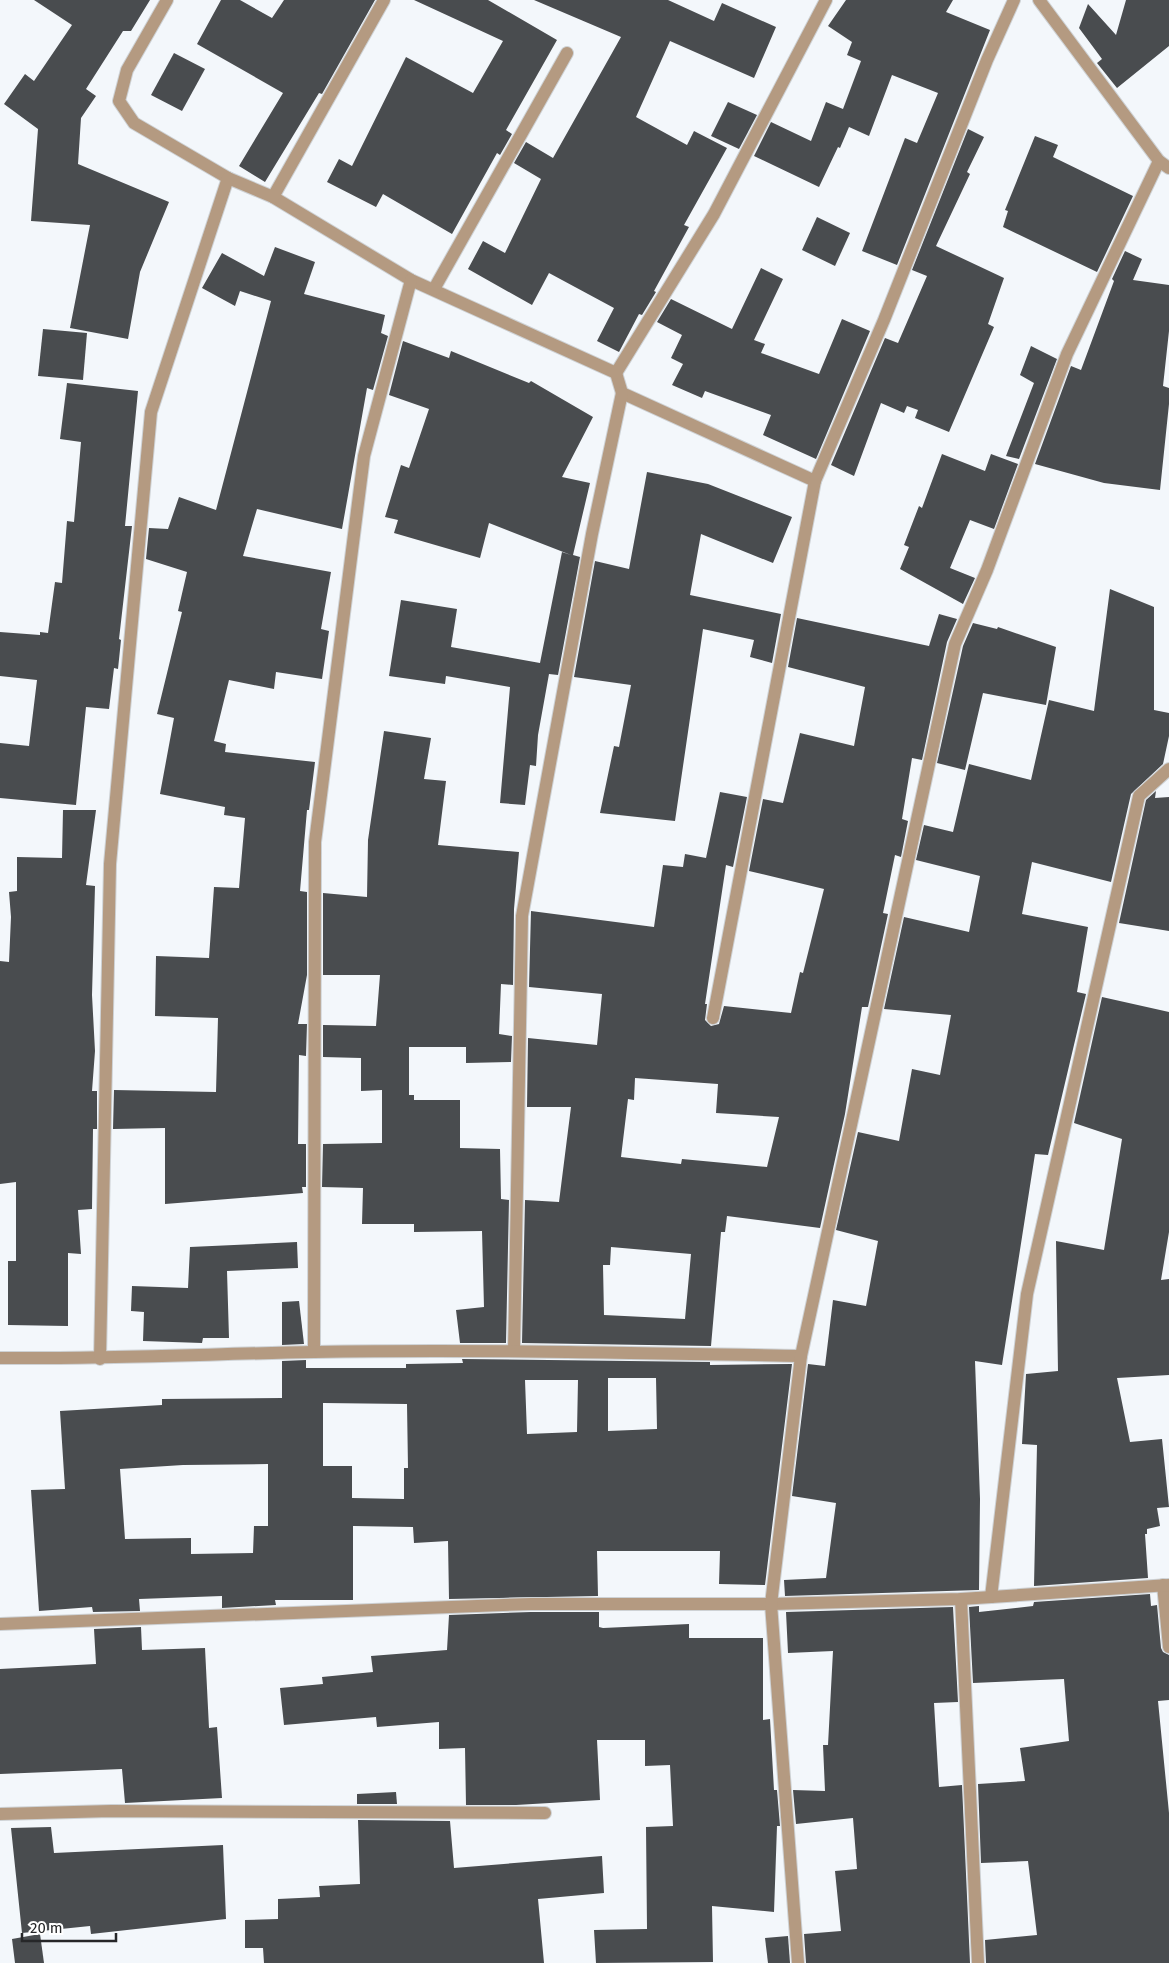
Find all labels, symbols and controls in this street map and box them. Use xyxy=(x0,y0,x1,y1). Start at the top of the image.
scale bar xyxy=(22,1910,116,1942)
text: 20 m xyxy=(30,1919,63,1937)

